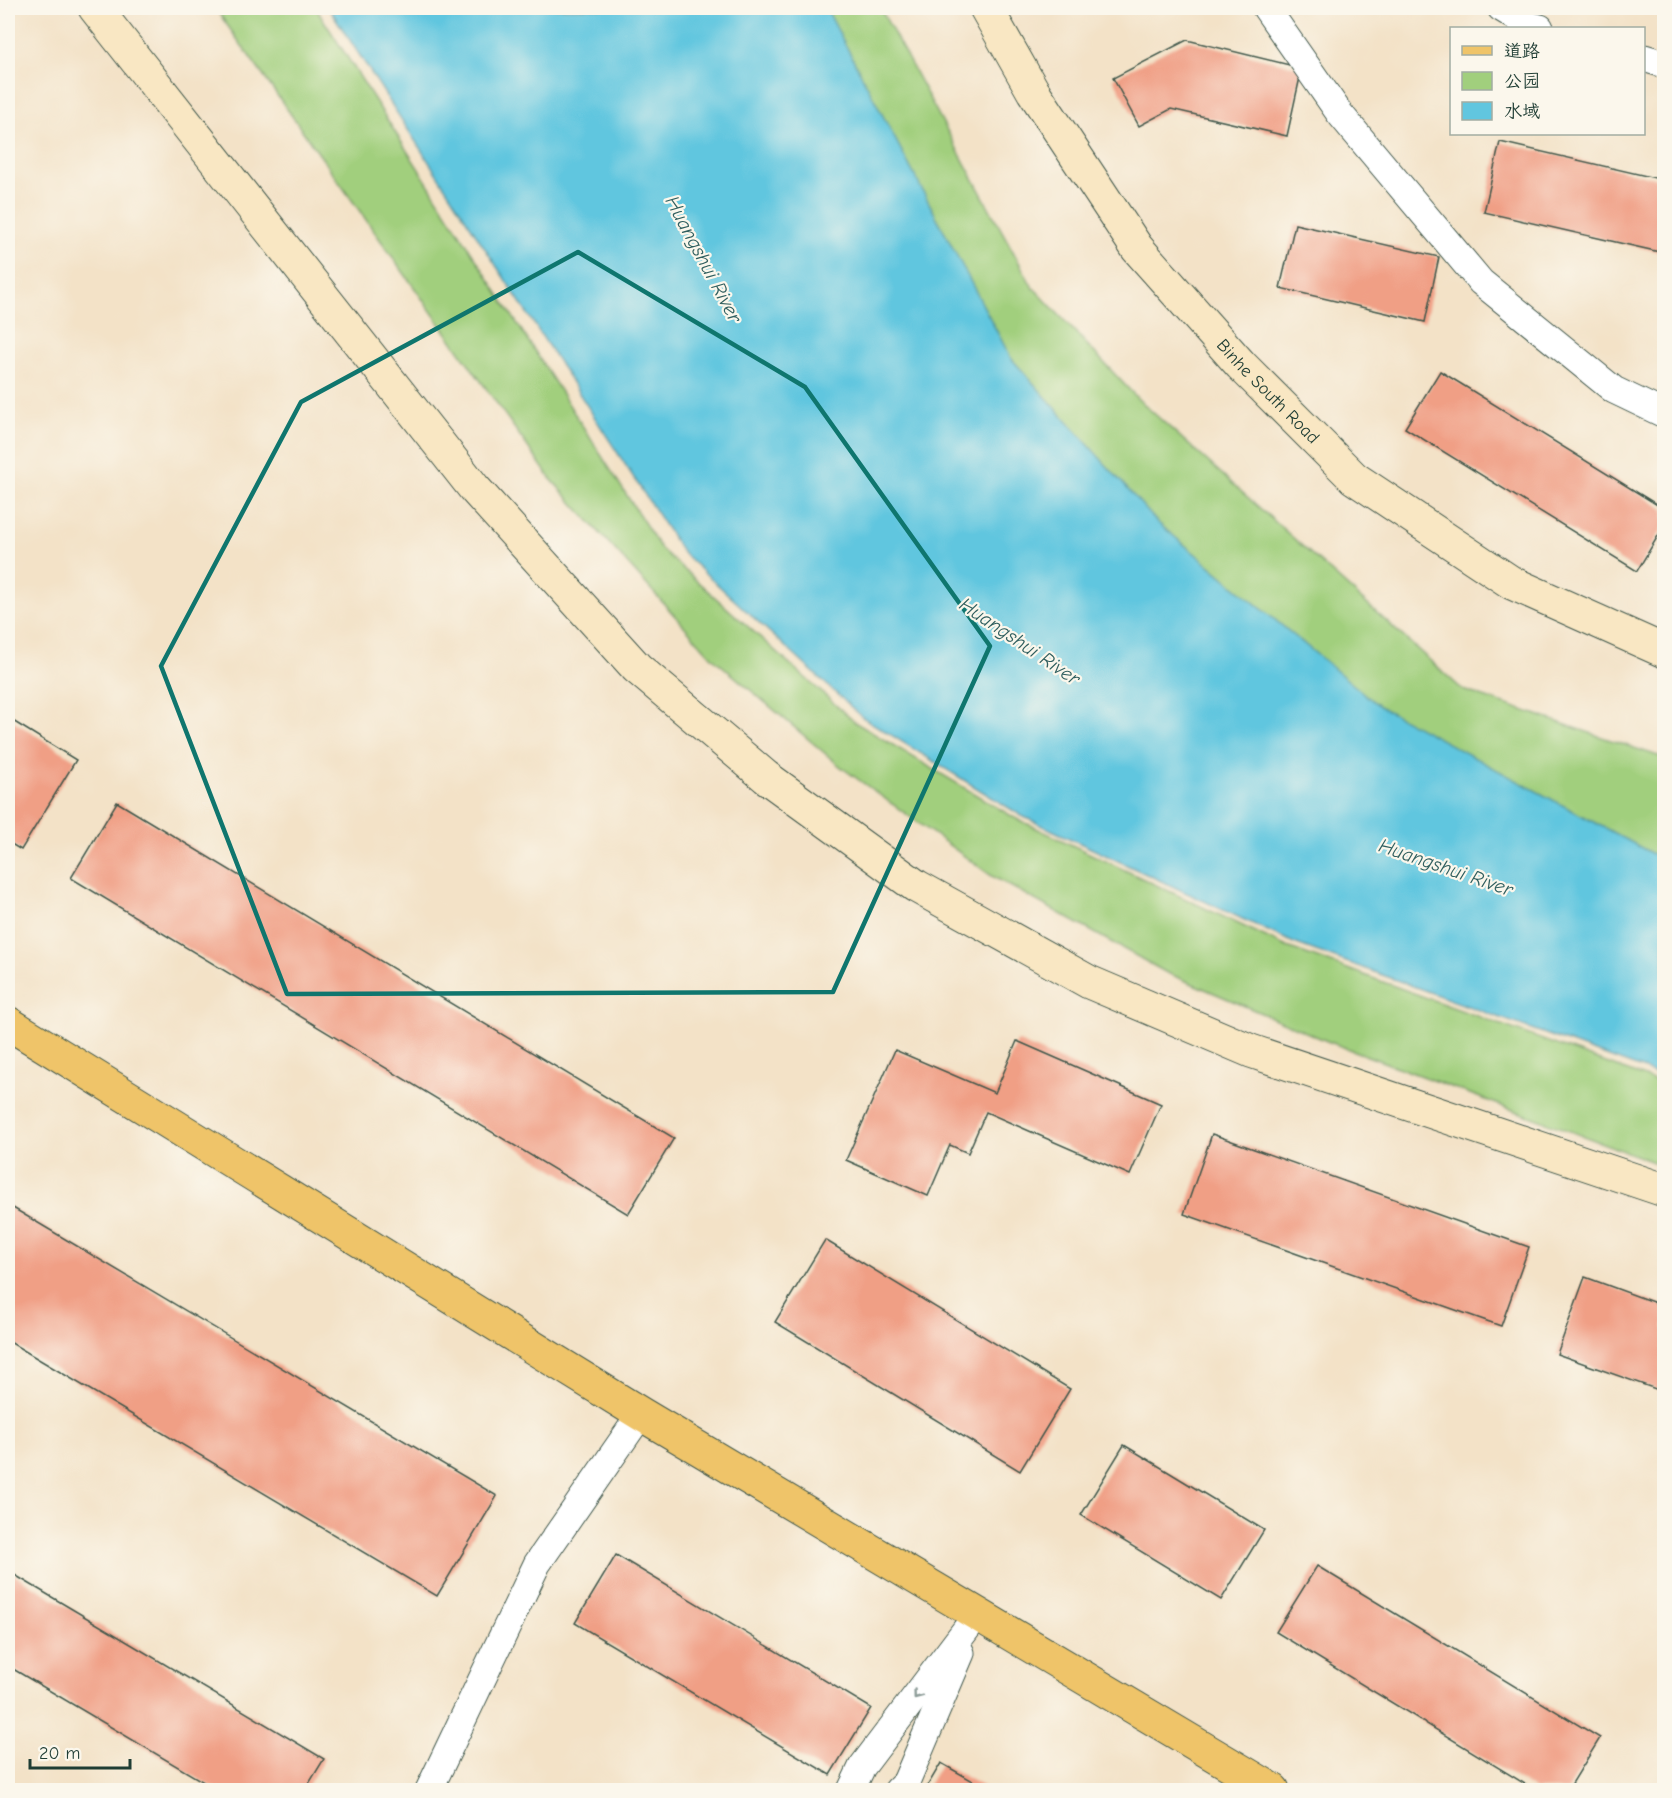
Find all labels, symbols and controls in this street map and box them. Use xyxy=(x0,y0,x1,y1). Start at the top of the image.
legend xyxy=(1450,27,1645,135)
text: 道路 xyxy=(1504,41,1540,62)
text: 公园 xyxy=(1504,71,1540,92)
text: 水域 xyxy=(1504,101,1540,122)
water label: Huangshui River xyxy=(660,192,747,328)
street label: Binhe South Road xyxy=(1212,335,1324,448)
water label: Huangshui River xyxy=(955,593,1085,691)
water label: Huangshui River xyxy=(1376,834,1517,902)
one-way arrow xyxy=(913,1689,924,1700)
scale bar xyxy=(30,1732,130,1770)
text: 20 m xyxy=(39,1743,80,1764)

